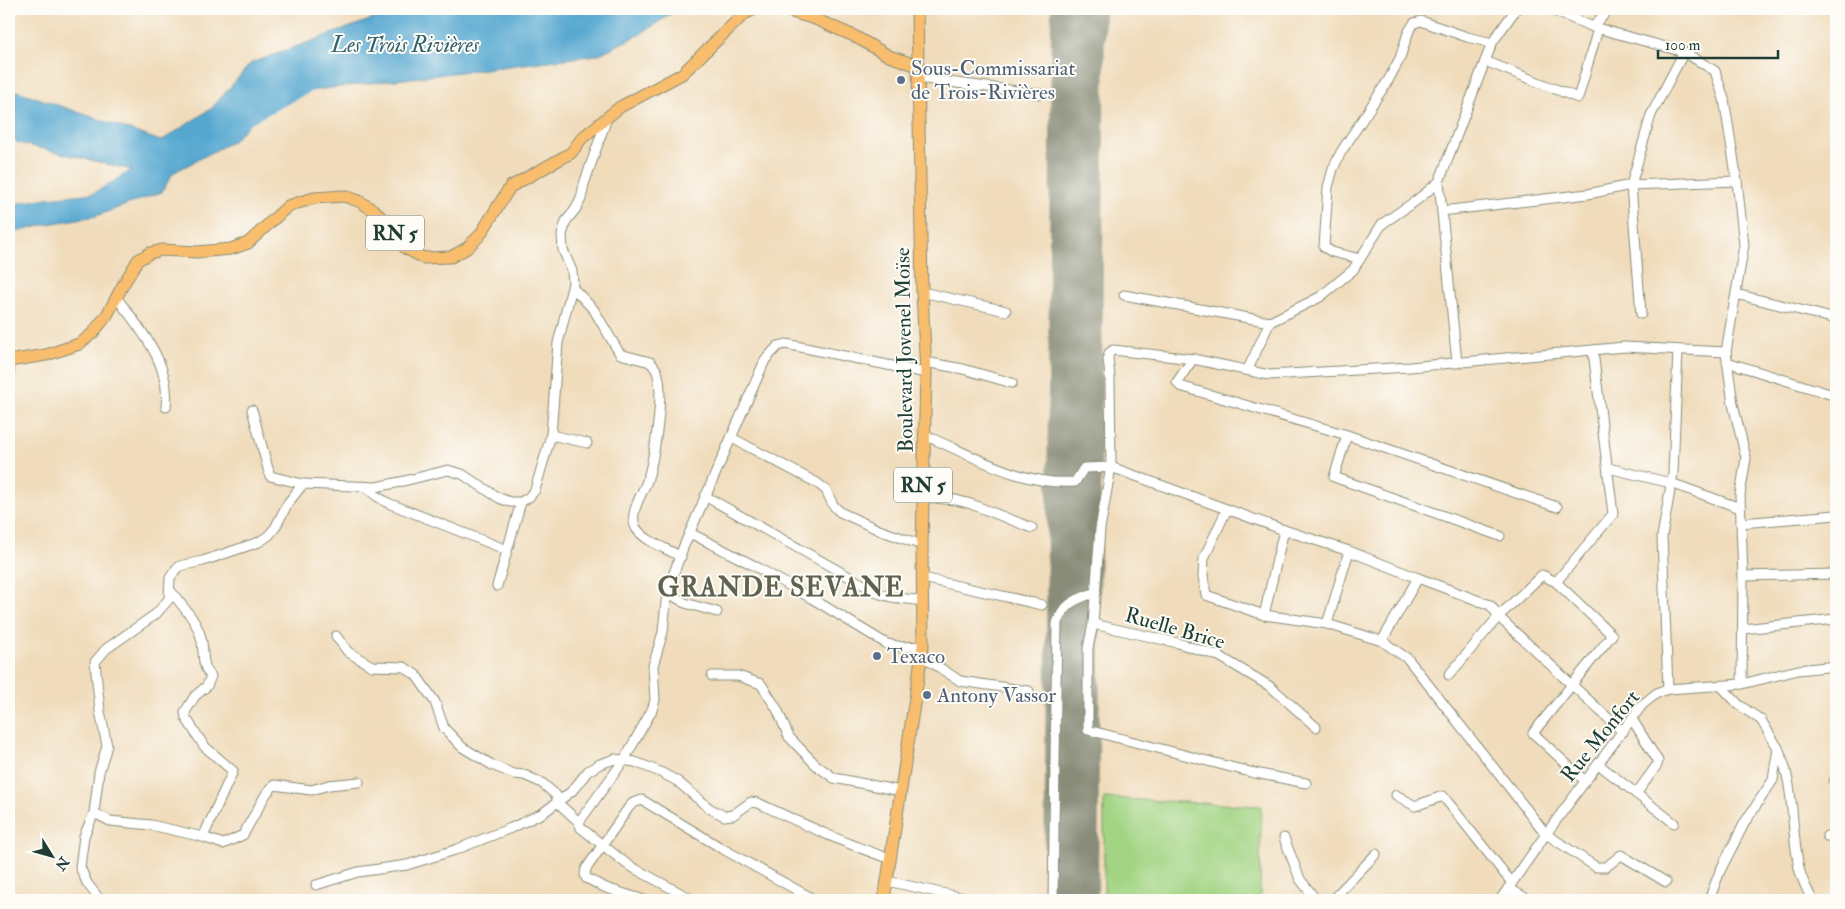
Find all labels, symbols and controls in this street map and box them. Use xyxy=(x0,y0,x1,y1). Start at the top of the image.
scale bar xyxy=(1658,28,1778,60)
water label: Les Trois Rivières xyxy=(330,31,480,59)
text: 100 m xyxy=(1665,36,1701,55)
place label: Sous-Commissariat de Trois-Rivières xyxy=(911,55,1075,106)
marker: Sous-Commissariat de Trois-Rivières xyxy=(895,74,907,86)
road number: RN 5 xyxy=(366,216,424,250)
street label: Boulevard Jovenel Moïse xyxy=(889,247,920,453)
road number: RN 5 xyxy=(894,468,952,502)
district label: GRANDE SEVANE xyxy=(658,572,904,604)
street label: Ruelle Brice xyxy=(1122,601,1228,656)
place label: Texaco xyxy=(887,643,945,670)
marker: Texaco xyxy=(871,650,883,662)
place label: Antony Vassor xyxy=(936,682,1056,709)
street label: Rue Monfort xyxy=(1555,684,1646,788)
marker: Antony Vassor xyxy=(921,689,933,701)
north arrow xyxy=(28,832,78,882)
text: N xyxy=(51,853,73,874)

